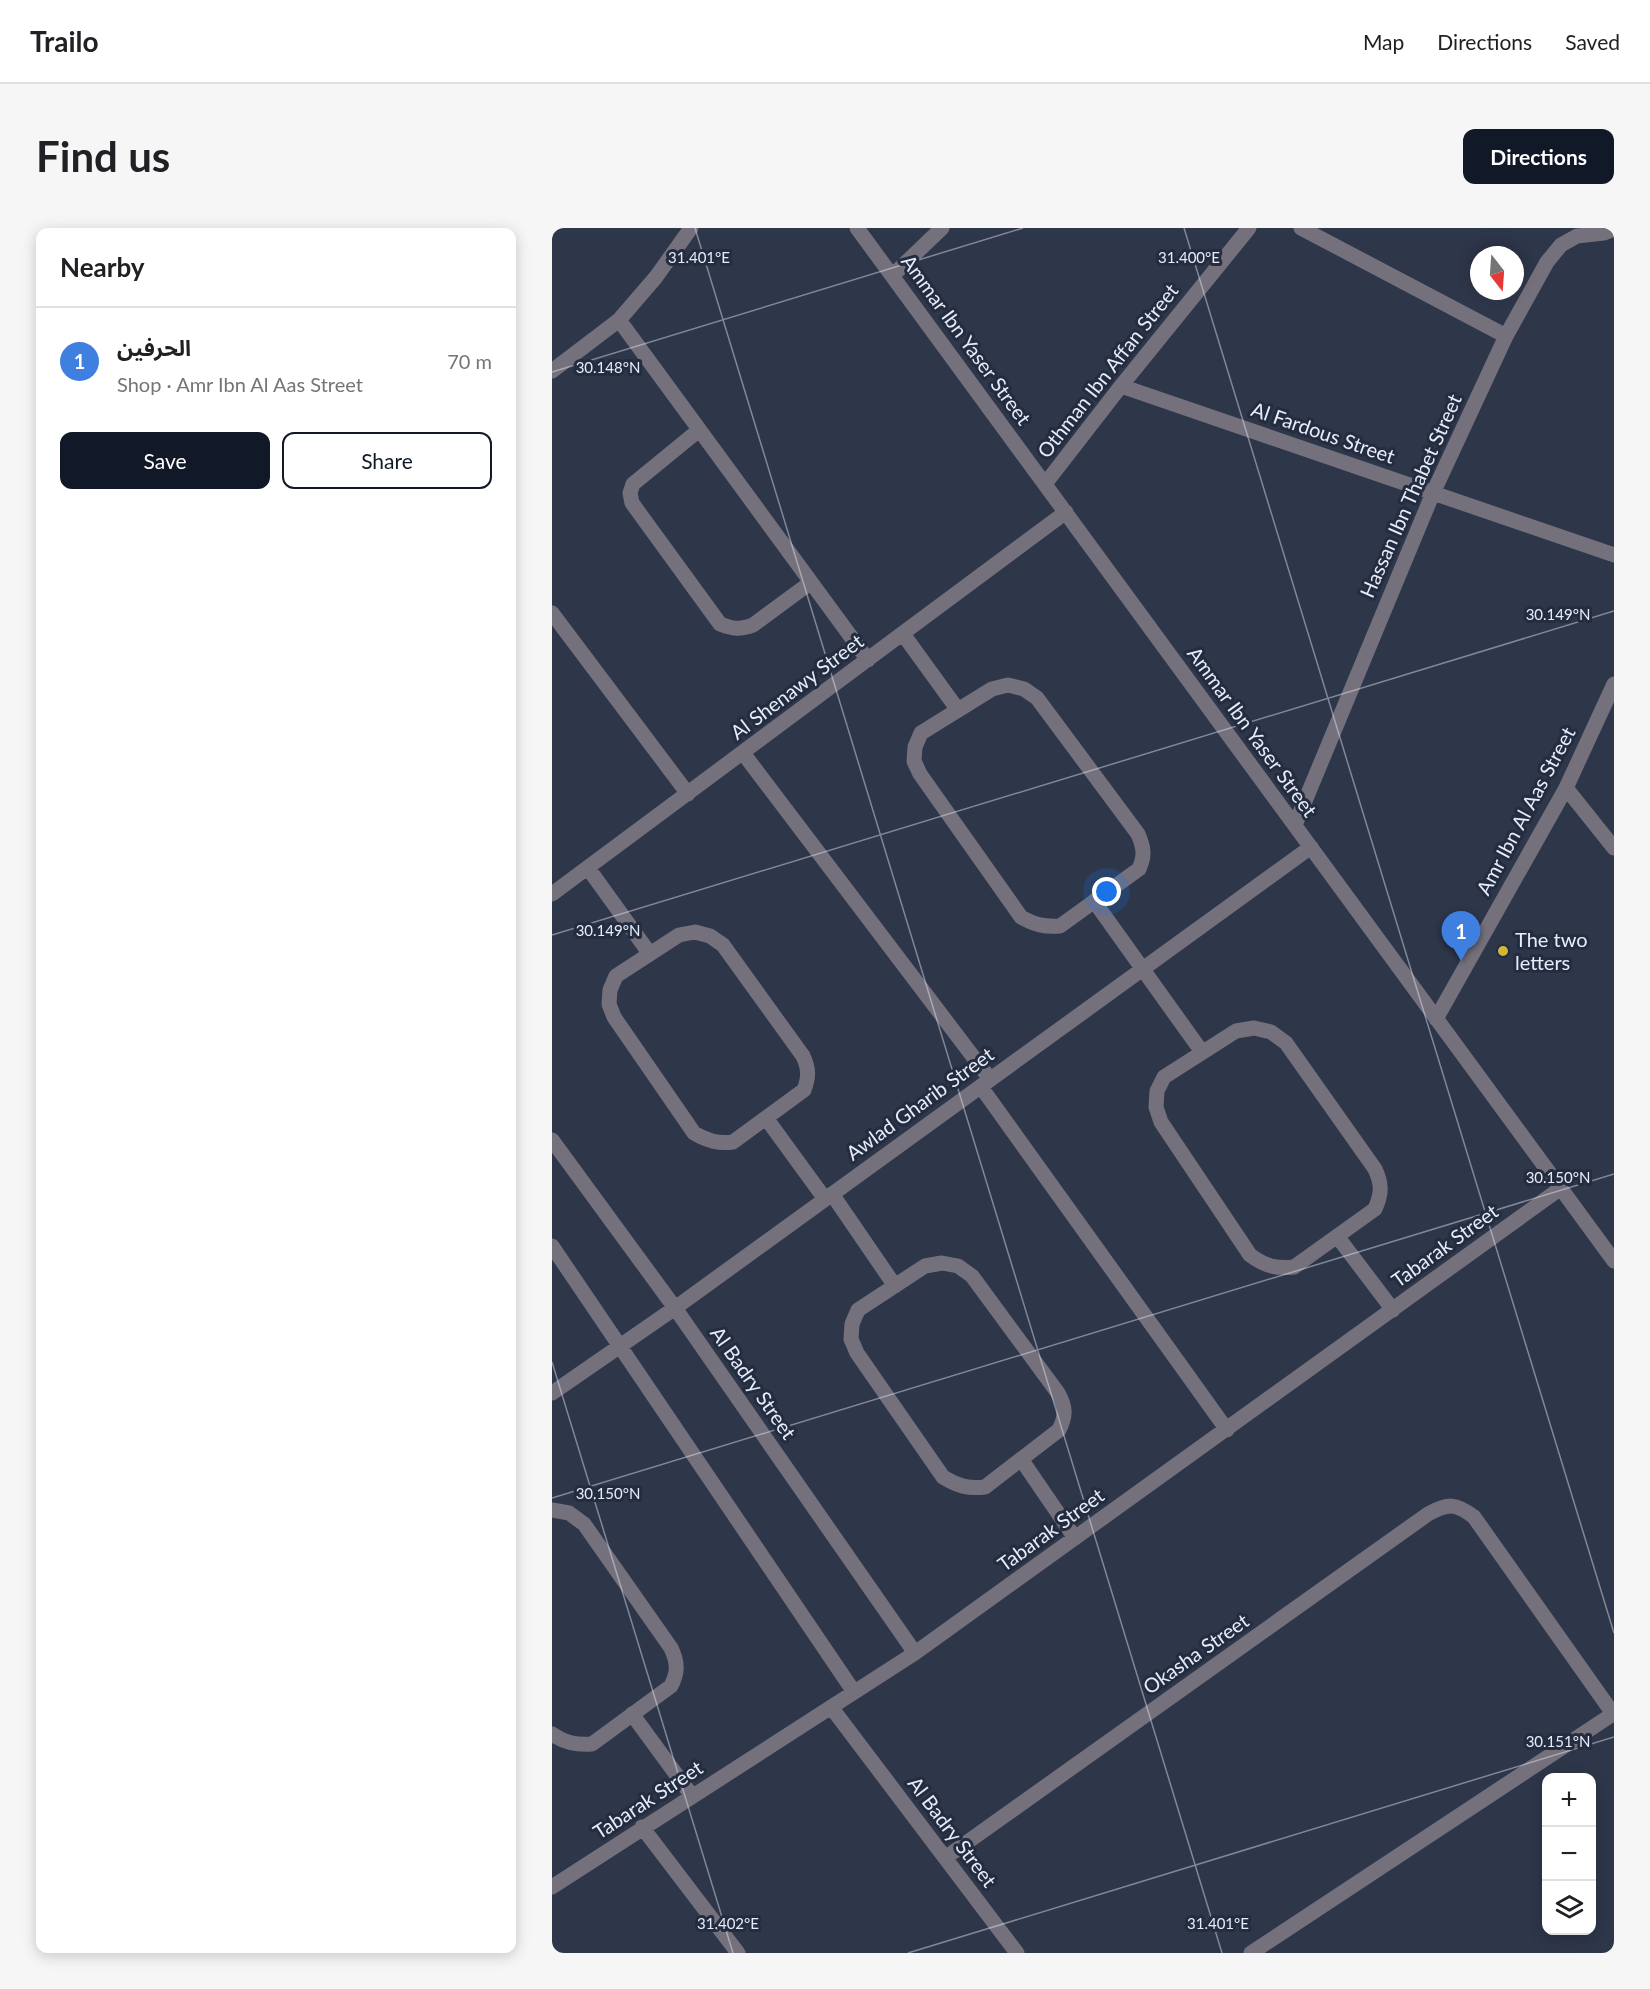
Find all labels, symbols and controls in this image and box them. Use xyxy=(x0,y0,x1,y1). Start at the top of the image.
text: Trailo xyxy=(30,24,99,58)
text: Map xyxy=(1363,29,1404,54)
text: Directions xyxy=(1437,29,1532,54)
text: Saved xyxy=(1565,29,1620,54)
button: Directions xyxy=(1463,129,1614,184)
text: Find us xyxy=(36,131,170,181)
north arrow xyxy=(1470,246,1524,300)
text: 31.401°E xyxy=(668,248,730,266)
text: 31.400°E xyxy=(1158,248,1220,266)
street label: Ammar Ibn Yaser Street xyxy=(897,250,1037,429)
text: Nearby xyxy=(60,251,145,283)
street label: Othman Ibn Affan Street xyxy=(1032,278,1183,462)
text: الحرفين xyxy=(117,334,191,361)
text: 1 xyxy=(74,349,85,373)
text: 70 m xyxy=(447,349,492,373)
text: 30.148°N xyxy=(576,358,640,376)
text: Shop · Amr Ibn Al Aas Street xyxy=(117,372,363,396)
street label: Hassan Ibn Thabet Street xyxy=(1354,390,1466,601)
street label: Al Fardous Street xyxy=(1248,396,1398,468)
button: Save xyxy=(60,432,270,489)
button: Share xyxy=(282,432,492,489)
text: 30.149°N xyxy=(1526,605,1590,623)
street label: Al Shenawy Street xyxy=(725,628,868,744)
street label: Ammar Ibn Yaser Street xyxy=(1183,642,1323,821)
street label: Amr Ibn Al Aas Street xyxy=(1471,722,1580,899)
your location xyxy=(1092,877,1121,906)
pin: 1 xyxy=(1442,912,1480,961)
text: 30.149°N xyxy=(576,921,640,939)
place label: The two letters xyxy=(1515,927,1588,974)
marker: The two letters xyxy=(1496,944,1510,958)
street label: Awlad Gharib Street xyxy=(841,1042,998,1165)
text: 30.150°N xyxy=(1526,1168,1590,1186)
street label: Tabarak Street xyxy=(1387,1199,1502,1292)
street label: Al Badry Street xyxy=(706,1321,802,1443)
street label: Tabarak Street xyxy=(993,1483,1108,1576)
text: 30.150°N xyxy=(576,1484,640,1502)
street label: Okasha Street xyxy=(1138,1608,1253,1698)
text: 30.151°N xyxy=(1526,1732,1590,1750)
street label: Tabarak Street xyxy=(588,1755,707,1843)
street label: Al Badry Street xyxy=(903,1771,1002,1891)
map controls xyxy=(1542,1773,1596,1935)
button: + xyxy=(1542,1773,1596,1827)
button: − xyxy=(1542,1827,1596,1881)
button: layers xyxy=(1542,1881,1596,1935)
text: 31.402°E xyxy=(697,1914,759,1932)
text: 31.401°E xyxy=(1187,1914,1249,1932)

